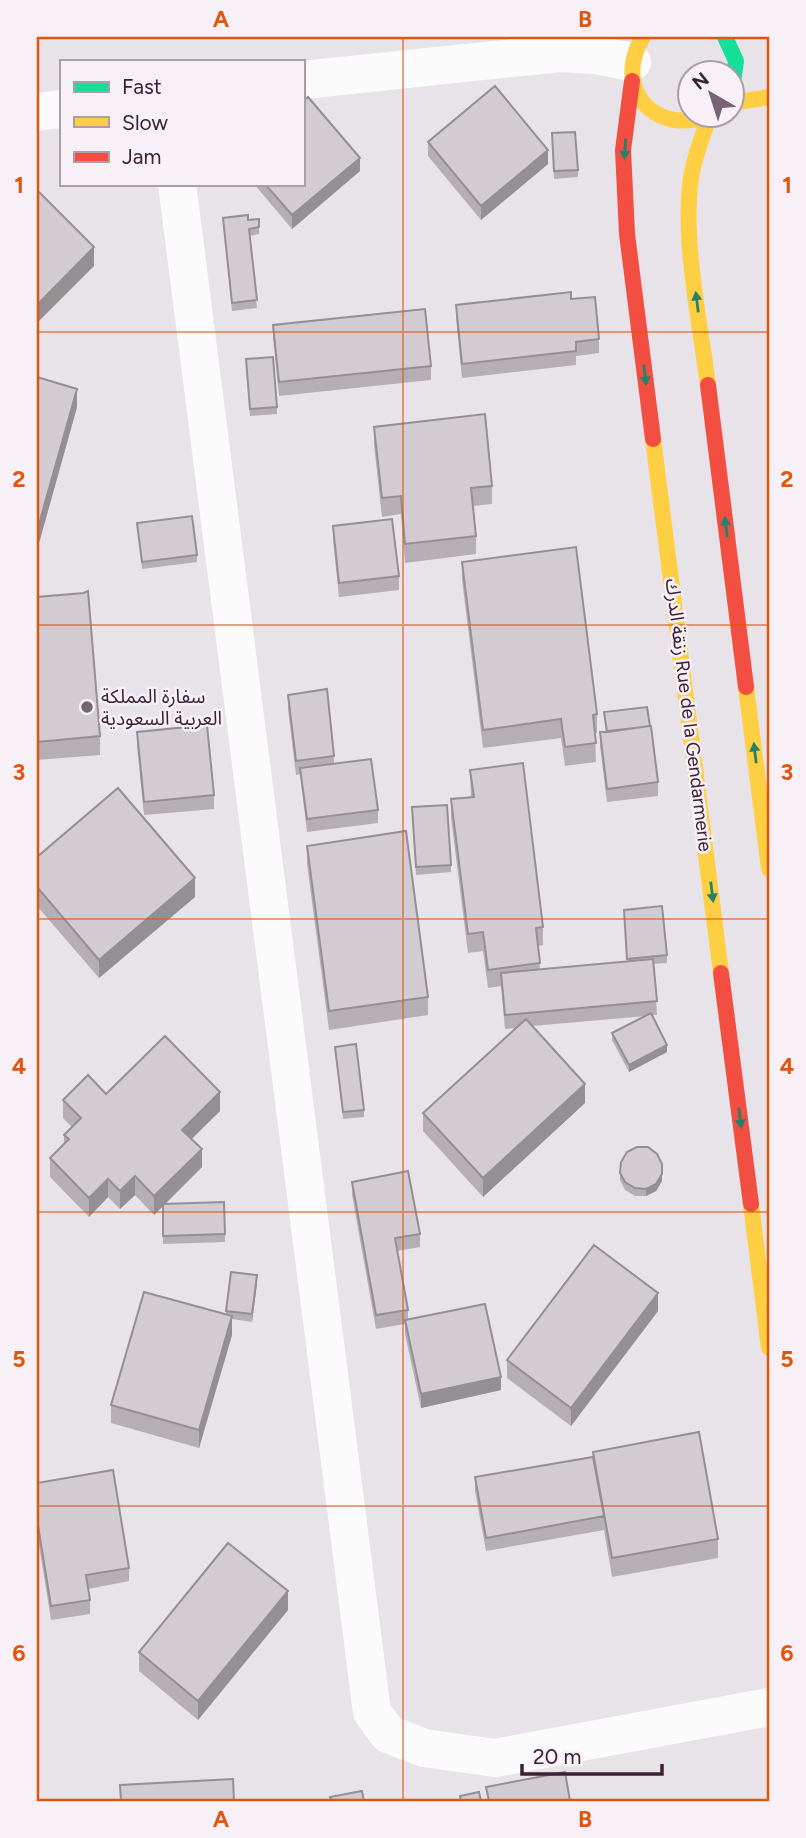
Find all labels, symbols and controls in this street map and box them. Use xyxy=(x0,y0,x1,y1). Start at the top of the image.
text: A xyxy=(213,5,230,33)
text: B xyxy=(578,5,592,33)
legend xyxy=(60,60,304,186)
north arrow xyxy=(676,60,746,130)
text: N xyxy=(688,68,714,95)
text: Fast xyxy=(122,74,162,99)
text: Slow xyxy=(122,110,168,135)
one-way arrow xyxy=(619,138,630,160)
text: Jam xyxy=(122,144,161,169)
text: 1 xyxy=(14,171,24,199)
text: 1 xyxy=(782,171,792,199)
one-way arrow xyxy=(692,291,703,313)
one-way arrow xyxy=(640,364,651,386)
text: 2 xyxy=(12,465,26,493)
text: 2 xyxy=(780,465,794,493)
one-way arrow xyxy=(720,516,731,538)
street label: زنقة الدرك Rue de la Gendarmerie xyxy=(661,577,717,853)
place label: سفارة المملكة العربية السعودية xyxy=(101,685,222,730)
marker: سفارة المملكة العربية السعودية xyxy=(79,699,95,715)
one-way arrow xyxy=(749,742,760,764)
text: 3 xyxy=(13,758,25,786)
text: 3 xyxy=(781,758,793,786)
one-way arrow xyxy=(706,882,717,904)
text: 4 xyxy=(12,1052,26,1080)
text: 4 xyxy=(780,1052,794,1080)
one-way arrow xyxy=(735,1107,746,1129)
text: 5 xyxy=(12,1345,26,1373)
text: 5 xyxy=(780,1345,794,1373)
text: 6 xyxy=(12,1639,26,1667)
text: 6 xyxy=(780,1639,794,1667)
scale bar xyxy=(522,1733,662,1777)
text: 20 m xyxy=(533,1744,581,1769)
text: A xyxy=(213,1805,230,1833)
text: B xyxy=(578,1805,592,1833)

